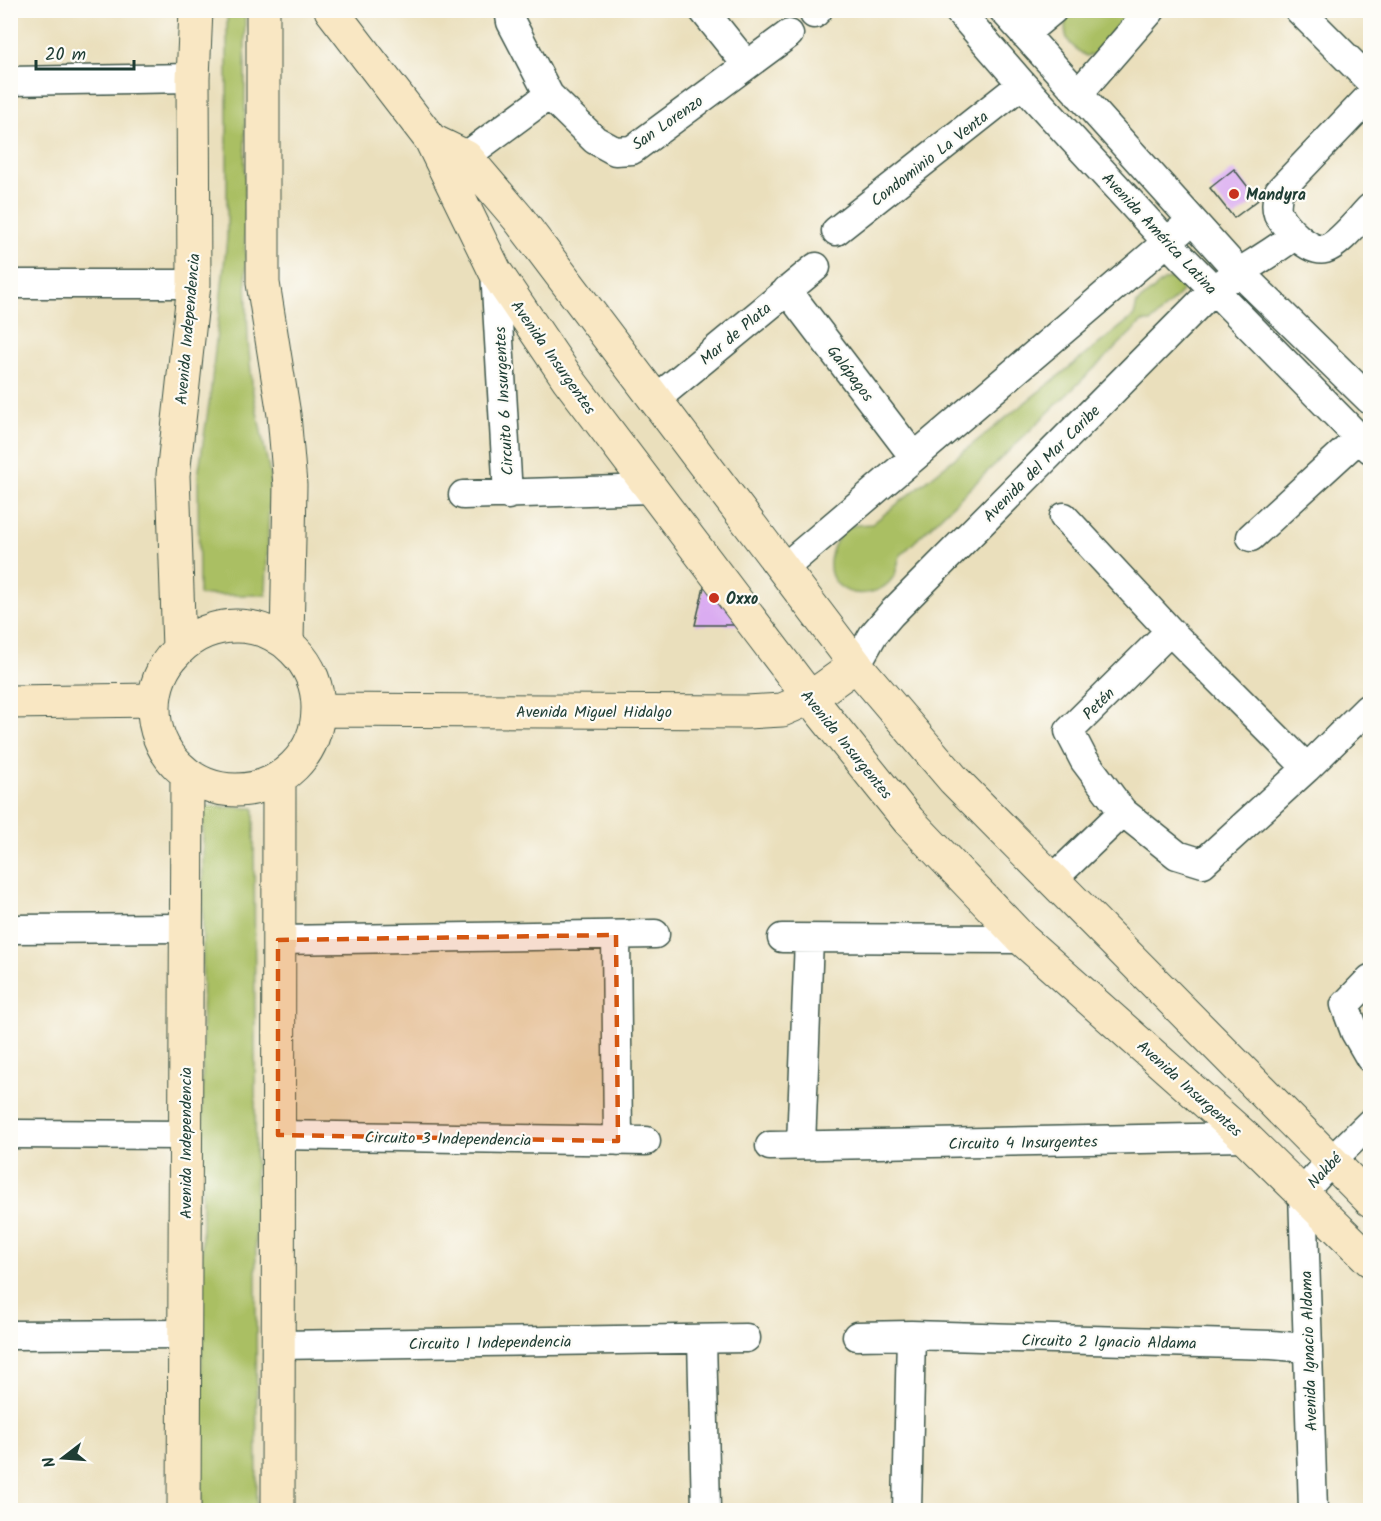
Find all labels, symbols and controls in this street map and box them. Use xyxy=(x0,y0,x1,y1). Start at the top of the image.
scale bar xyxy=(36,33,134,71)
text: 20 m xyxy=(45,41,86,70)
street label: San Lorenzo xyxy=(627,89,709,157)
street label: Condominio La Venta xyxy=(866,105,994,213)
street label: Avenida América Latina xyxy=(1095,167,1223,301)
place label: Mandyra xyxy=(1246,183,1306,208)
marker: Mandyra xyxy=(1227,187,1241,201)
street label: Avenida Independencia xyxy=(169,252,208,406)
street label: Avenida Insurgentes xyxy=(504,295,602,420)
street label: Mar de Plata xyxy=(695,297,777,372)
street label: Circuito 6 Insurgentes xyxy=(488,326,521,476)
street label: Galápagos xyxy=(820,340,880,408)
street label: Avenida del Mar Caribe xyxy=(978,400,1106,528)
place label: Oxxo xyxy=(726,587,758,612)
marker: Oxxo xyxy=(707,591,721,605)
street label: Petén xyxy=(1077,682,1121,726)
street label: Avenida Insurgentes xyxy=(794,685,898,805)
street label: Avenida Miguel Hidalgo xyxy=(516,700,672,725)
street label: Avenida Insurgentes xyxy=(1131,1035,1248,1144)
street label: Avenida Independencia xyxy=(174,1067,199,1219)
street label: Circuito 3 Independencia xyxy=(364,1126,532,1153)
street label: Circuito 4 Insurgentes xyxy=(948,1130,1098,1157)
street label: Nakbé xyxy=(1302,1147,1349,1195)
street label: Avenida Ignacio Aldama xyxy=(1294,1270,1325,1432)
street label: Circuito 2 Ignacio Aldama xyxy=(1021,1328,1197,1357)
street label: Circuito 1 Independencia xyxy=(408,1330,572,1357)
north arrow xyxy=(33,1428,93,1488)
text: N xyxy=(37,1453,64,1470)

